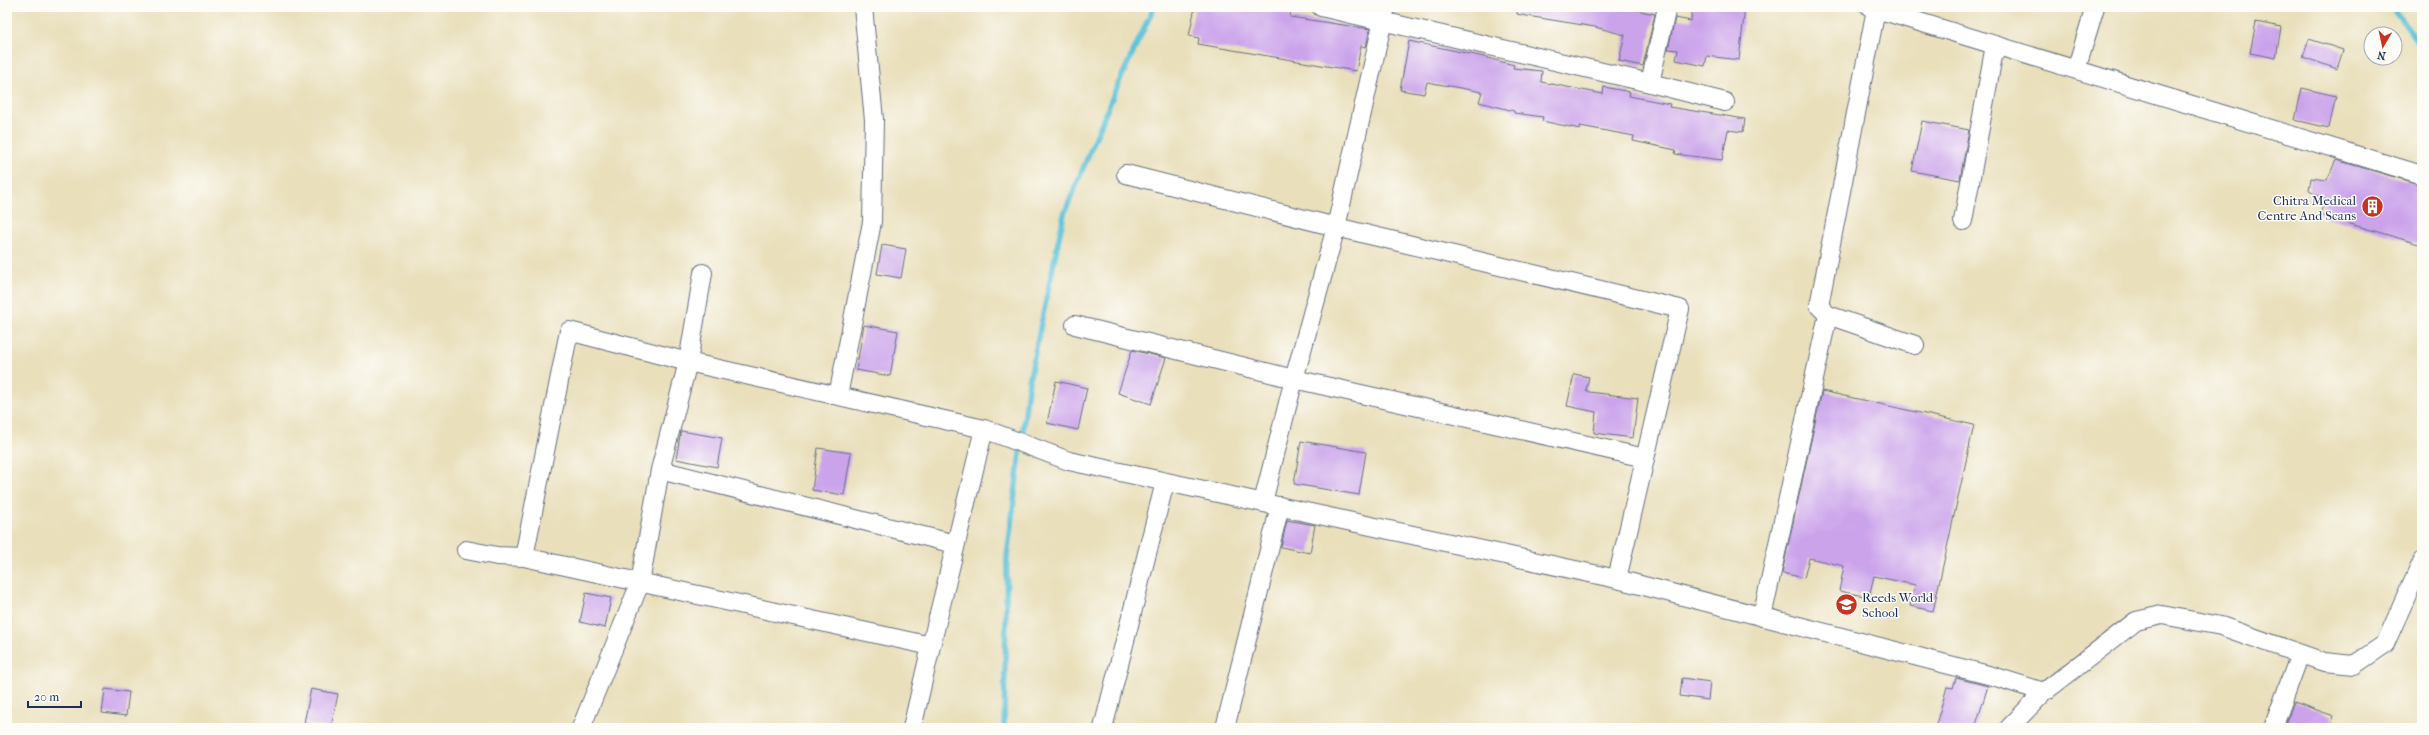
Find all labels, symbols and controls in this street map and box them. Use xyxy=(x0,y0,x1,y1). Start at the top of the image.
north arrow xyxy=(2363,26,2403,66)
text: N xyxy=(2376,48,2387,62)
place label: Chitra Medical Centre And Scans xyxy=(2257,193,2356,223)
building icon: Chitra Medical Centre And Scans xyxy=(2359,194,2385,220)
place label: Reeds World School xyxy=(1862,590,1934,620)
school or university icon: Reeds World School xyxy=(1834,591,1860,617)
scale bar xyxy=(28,683,81,709)
text: 20 m xyxy=(34,690,59,704)

